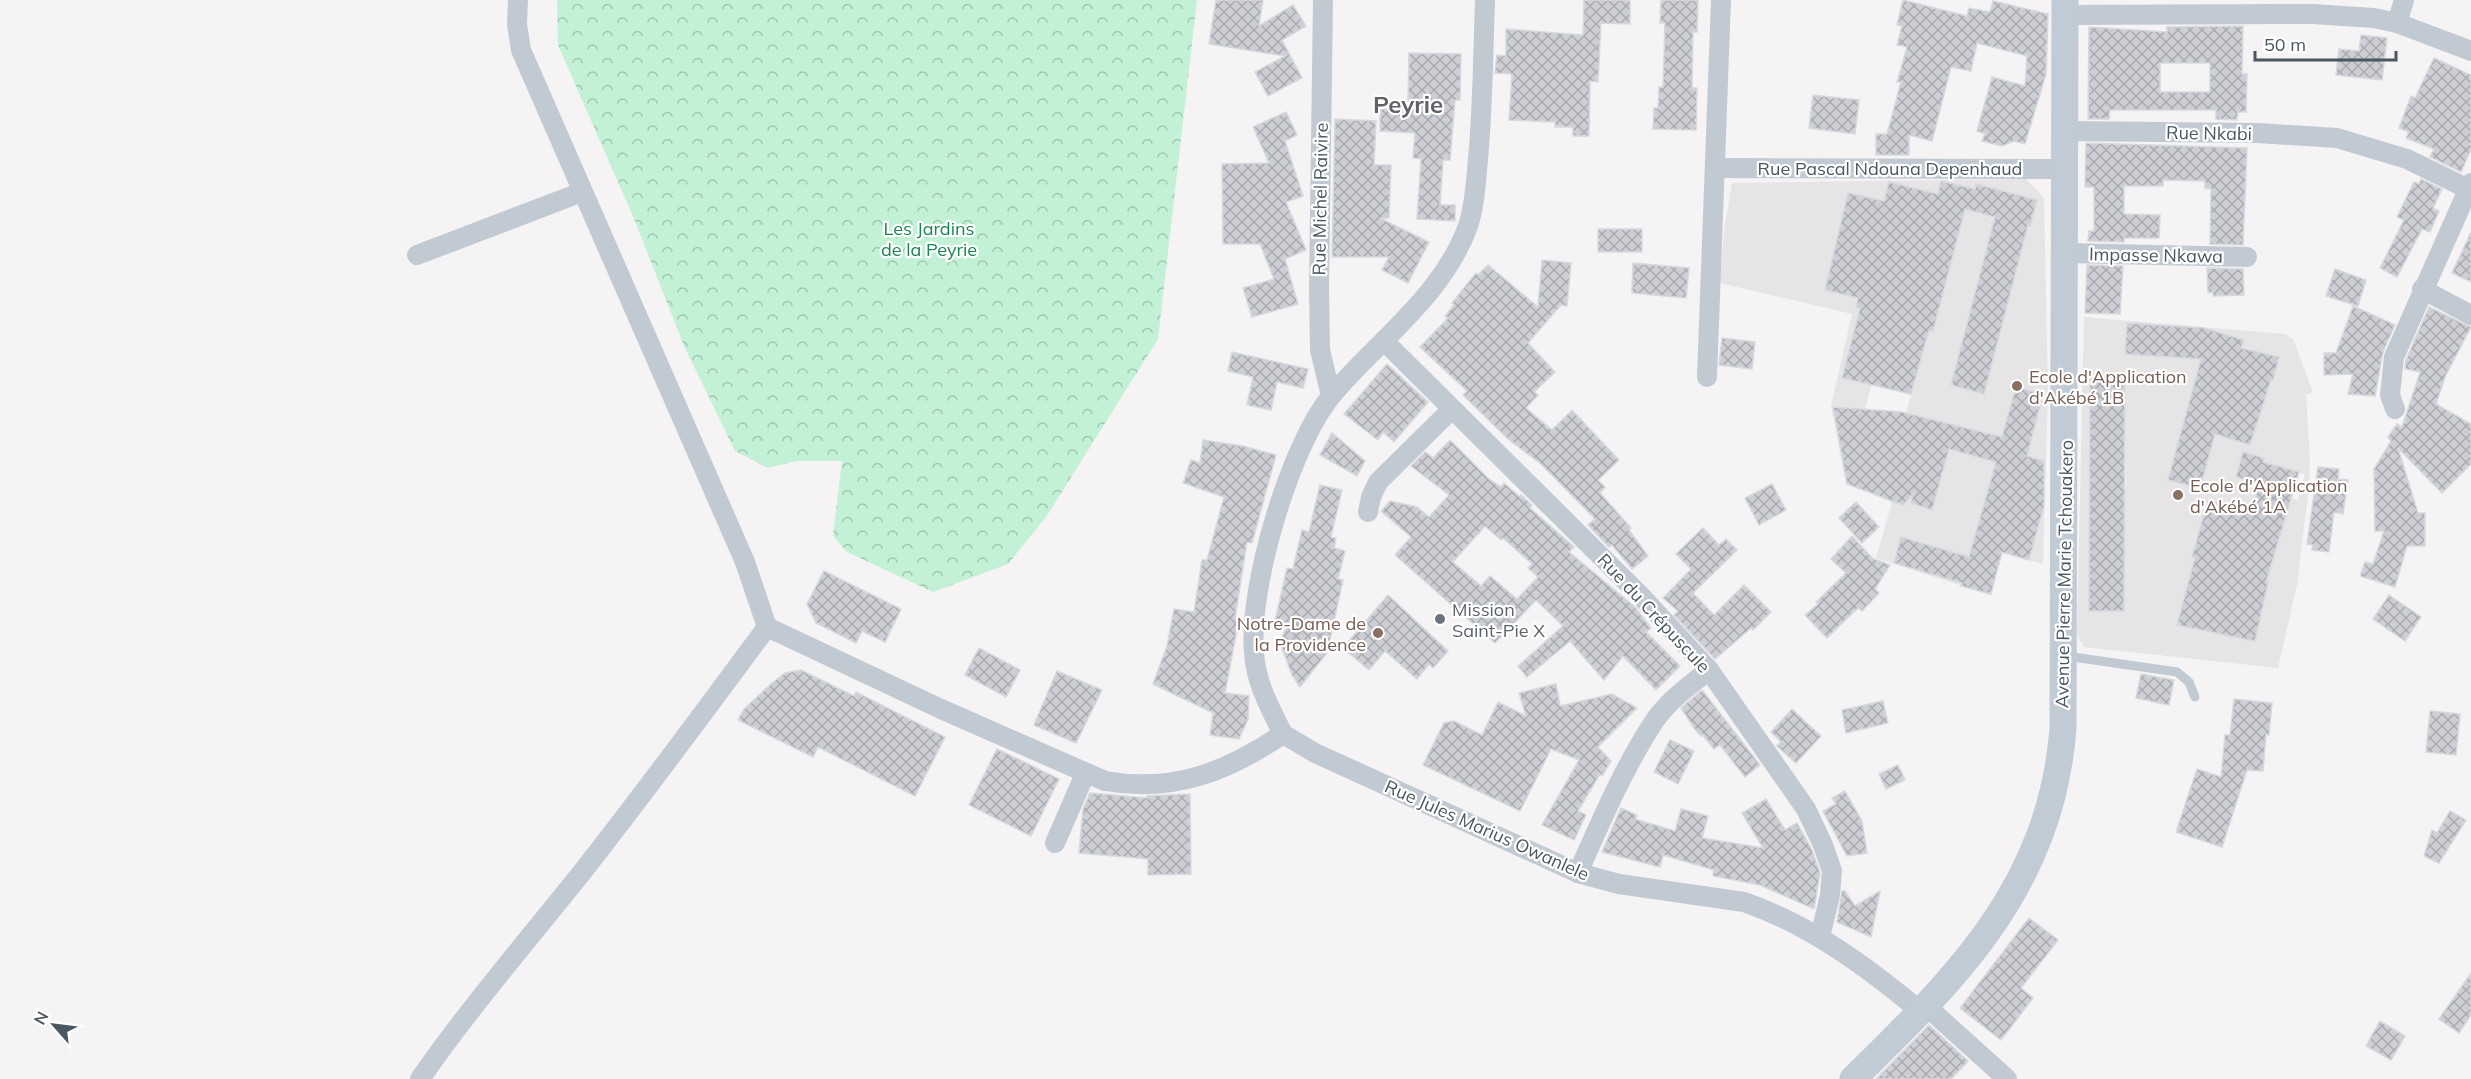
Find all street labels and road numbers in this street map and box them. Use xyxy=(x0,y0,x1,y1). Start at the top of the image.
street label: Rue Nkabi xyxy=(2166,121,2252,145)
street label: Rue Michel Raivire xyxy=(1307,122,1333,276)
street label: Rue Pascal Ndouna Depenhaud xyxy=(1758,157,2022,180)
street label: Impasse Nkawa xyxy=(2089,242,2223,268)
street label: Avenue Pierre Marie Tchouakero xyxy=(2050,440,2078,708)
street label: Rue du Crépuscule xyxy=(1593,548,1715,678)
street label: Rue Jules Marius Owanlele xyxy=(1381,774,1593,886)

